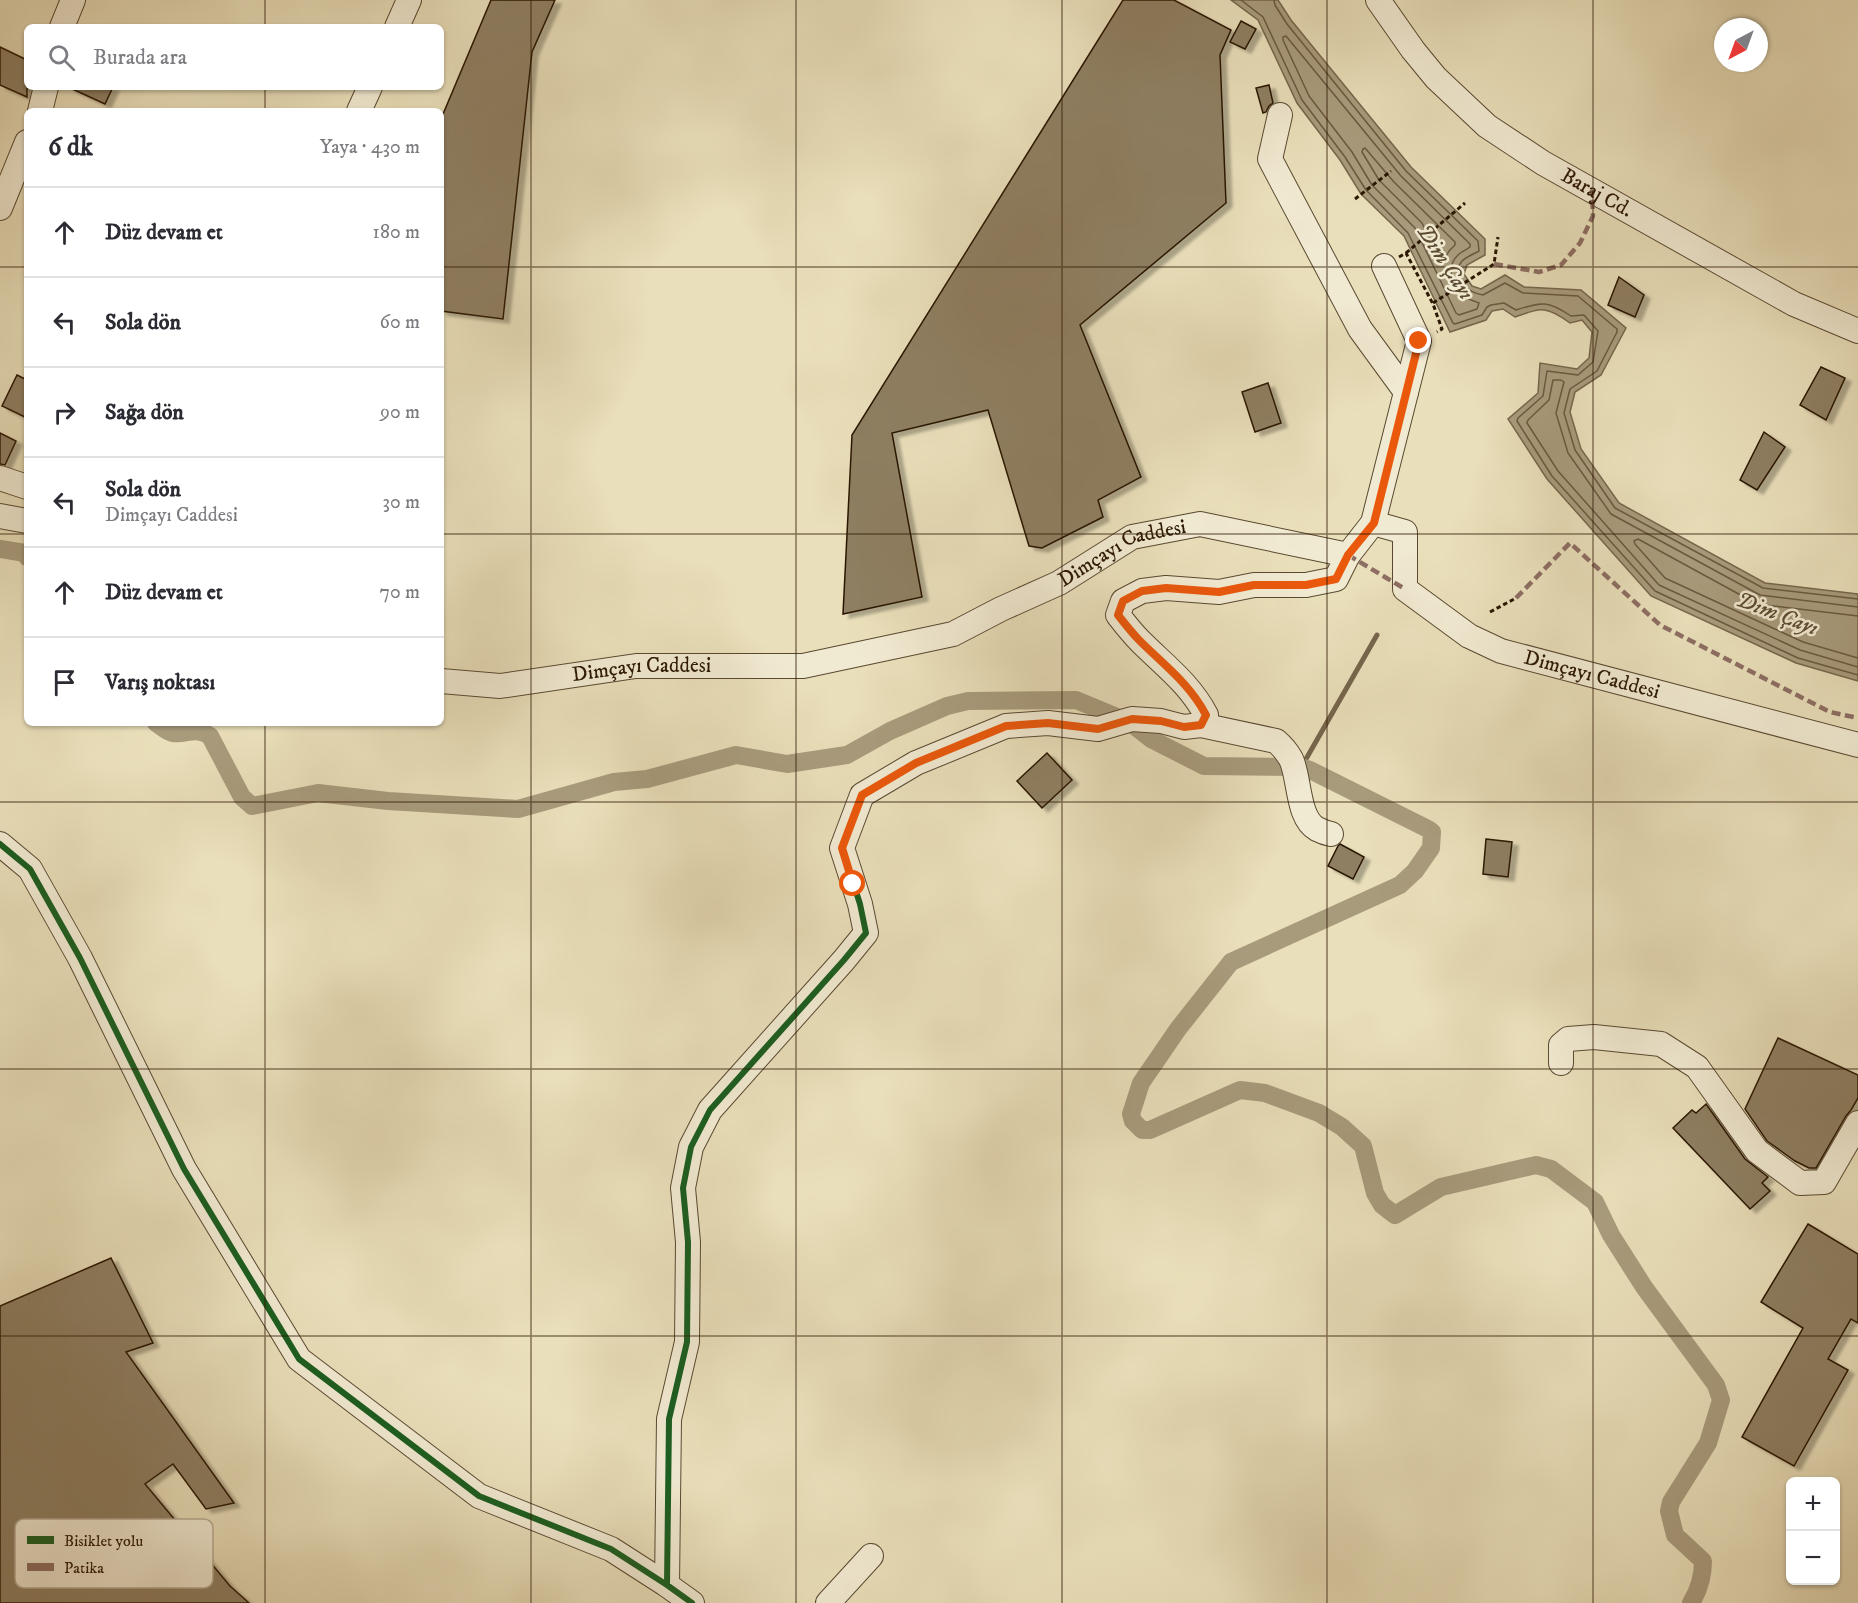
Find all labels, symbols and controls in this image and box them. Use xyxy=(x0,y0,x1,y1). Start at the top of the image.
north arrow xyxy=(1714,18,1768,72)
search box xyxy=(24,24,444,90)
icon: search xyxy=(45,41,78,74)
text: Burada ara xyxy=(93,44,187,71)
text: 6 dk xyxy=(48,131,93,164)
text: Yaya · 430 m xyxy=(320,135,420,160)
street label: Baraj Cd. xyxy=(1556,163,1637,224)
icon: ahead xyxy=(48,216,81,249)
text: Düz devam et xyxy=(105,219,223,246)
water label: Dim Çayı xyxy=(1411,219,1480,305)
text: 180 m xyxy=(373,220,420,245)
icon: left xyxy=(48,306,81,339)
text: Sola dön xyxy=(105,309,181,336)
text: 60 m xyxy=(380,310,420,335)
route end xyxy=(1405,327,1431,353)
icon: right xyxy=(48,396,81,429)
text: Sağa dön xyxy=(105,399,184,426)
text: 90 m xyxy=(380,400,420,425)
text: Sola dön xyxy=(105,476,181,503)
icon: left xyxy=(48,486,81,519)
text: 30 m xyxy=(382,490,420,515)
text: Dimçayı Caddesi xyxy=(105,503,238,528)
street label: Dimçayı Caddesi xyxy=(1053,514,1188,593)
icon: ahead xyxy=(48,576,81,609)
text: Düz devam et xyxy=(105,579,223,606)
text: 70 m xyxy=(379,580,420,605)
water label: Dim Çayı xyxy=(1733,586,1822,642)
street label: Dimçayı Caddesi xyxy=(1521,645,1663,705)
street label: Dimçayı Caddesi xyxy=(570,653,711,688)
icon: arrive xyxy=(48,666,81,699)
text: Varış noktası xyxy=(105,669,215,696)
route start xyxy=(839,870,865,896)
map controls xyxy=(1786,1477,1840,1585)
button: + xyxy=(1786,1477,1840,1531)
legend xyxy=(15,1519,213,1588)
text: Bisiklet yolu xyxy=(64,1531,144,1551)
button: − xyxy=(1786,1531,1840,1585)
text: Patika xyxy=(64,1558,104,1578)

